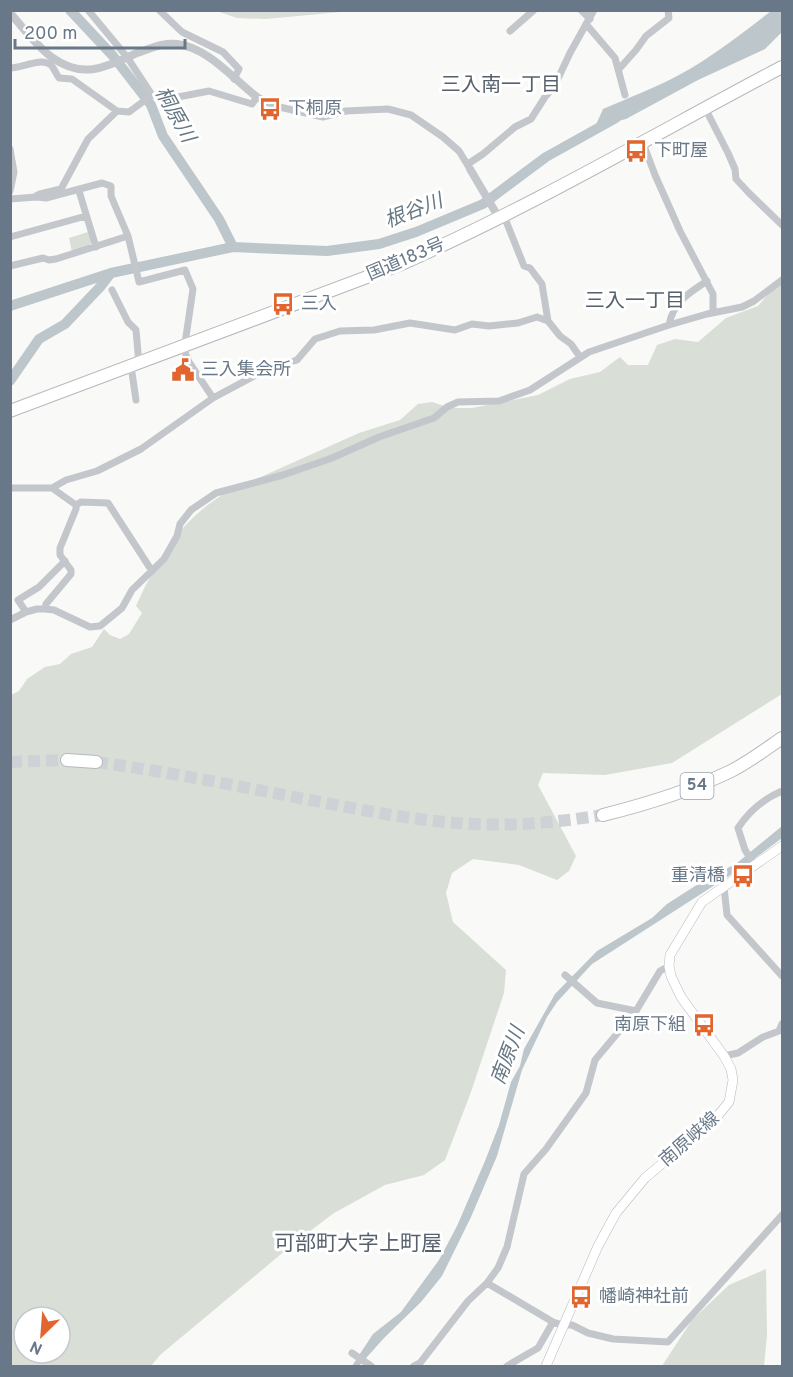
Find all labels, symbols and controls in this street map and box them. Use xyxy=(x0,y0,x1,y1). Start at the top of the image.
scale bar xyxy=(15,12,184,50)
text: 200 m xyxy=(24,23,77,46)
district label: 三入南一丁目 xyxy=(441,73,561,99)
water label: 桐原川 xyxy=(148,82,201,149)
bus stop icon: 下桐原 xyxy=(257,96,283,122)
place label: 下桐原 xyxy=(288,98,342,121)
bus stop icon: 下町屋 xyxy=(623,138,649,164)
place label: 下町屋 xyxy=(654,140,708,163)
water label: 根谷川 xyxy=(381,188,449,235)
street label: 国道183号 xyxy=(364,233,448,287)
district label: 三入一丁目 xyxy=(585,289,685,315)
bus stop icon: 三入 xyxy=(270,291,296,317)
place label: 三入 xyxy=(301,293,337,316)
public building icon: 三入集会所 xyxy=(170,357,196,383)
place label: 三入集会所 xyxy=(201,359,291,382)
road number: 54 xyxy=(680,773,714,799)
bus stop icon: 重清橋 xyxy=(730,863,756,889)
place label: 重清橋 xyxy=(671,865,725,888)
bus stop icon: 南原下組 xyxy=(691,1012,717,1038)
place label: 南原下組 xyxy=(614,1014,686,1037)
water label: 南原川 xyxy=(486,1021,533,1089)
street label: 南原峡線 xyxy=(655,1108,725,1172)
district label: 可部町大字上町屋 xyxy=(274,1231,442,1258)
bus stop icon: 幡崎神社前 xyxy=(568,1284,594,1310)
place label: 幡崎神社前 xyxy=(599,1286,689,1309)
north arrow xyxy=(12,1305,72,1365)
text: N xyxy=(27,1335,46,1358)

